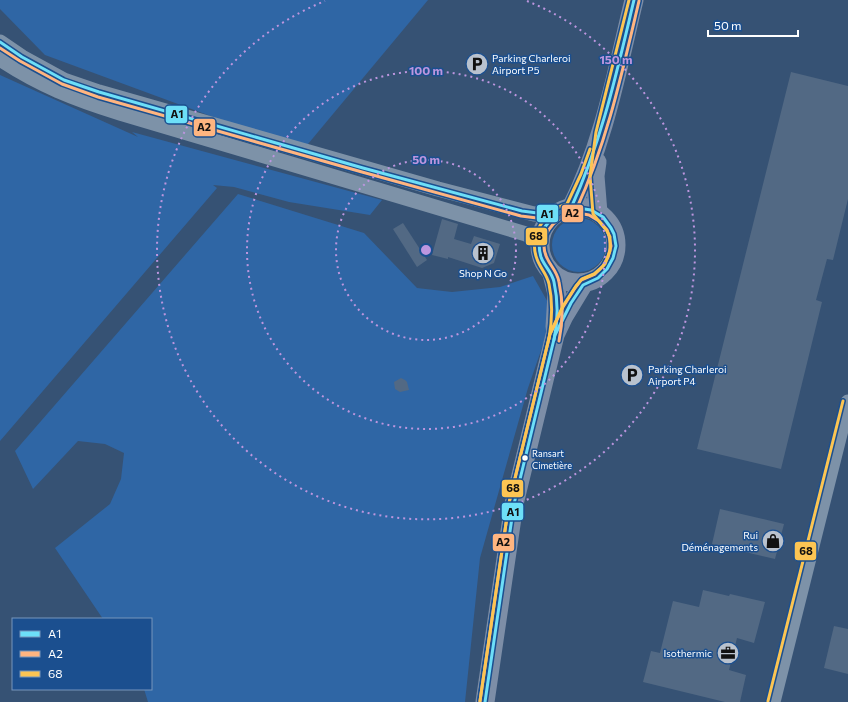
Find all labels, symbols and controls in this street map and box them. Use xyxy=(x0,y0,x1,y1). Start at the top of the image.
scale bar xyxy=(708,12,798,38)
text: 50 m xyxy=(714,18,742,32)
parking icon: Parking Charleroi Airport P5 xyxy=(464,51,490,77)
place label: Parking Charleroi Airport P5 xyxy=(492,52,571,76)
text: 150 m xyxy=(599,52,633,66)
text: 100 m xyxy=(409,63,443,77)
line badge: A1 xyxy=(165,105,188,124)
text: A1 xyxy=(171,107,183,120)
line badge: A2 xyxy=(193,118,216,137)
text: A2 xyxy=(197,120,211,133)
text: 50 m xyxy=(412,152,440,166)
line badge: A1 xyxy=(536,204,559,223)
line badge: A2 xyxy=(561,204,584,223)
text: A2 xyxy=(565,206,579,219)
text: A1 xyxy=(541,207,553,220)
line badge: 68 xyxy=(525,227,548,246)
text: 68 xyxy=(529,229,543,242)
building icon: Shop N Go xyxy=(470,240,496,266)
centre of rings xyxy=(419,243,433,257)
place label: Shop N Go xyxy=(459,267,507,279)
parking icon: Parking Charleroi Airport P4 xyxy=(619,362,645,388)
place label: Parking Charleroi Airport P4 xyxy=(648,363,727,387)
place label: Ransart Cimetière xyxy=(532,448,572,471)
marker: Ransart Cimetière xyxy=(520,453,530,463)
line badge: 68 xyxy=(501,479,524,498)
text: 68 xyxy=(506,481,520,494)
line badge: A1 xyxy=(501,502,524,521)
text: A1 xyxy=(507,505,519,518)
shop icon: Rui Déménagements xyxy=(760,528,786,554)
place label: Rui Déménagements xyxy=(681,529,758,553)
line badge: A2 xyxy=(492,533,515,552)
text: A2 xyxy=(496,535,510,548)
line badge: 68 xyxy=(794,541,817,561)
text: 68 xyxy=(799,544,813,557)
legend xyxy=(12,618,152,690)
text: A1 xyxy=(48,626,61,640)
office icon: Isothermic xyxy=(715,640,741,666)
text: A2 xyxy=(48,646,63,660)
place label: Isothermic xyxy=(663,647,712,659)
text: 68 xyxy=(48,666,63,680)

